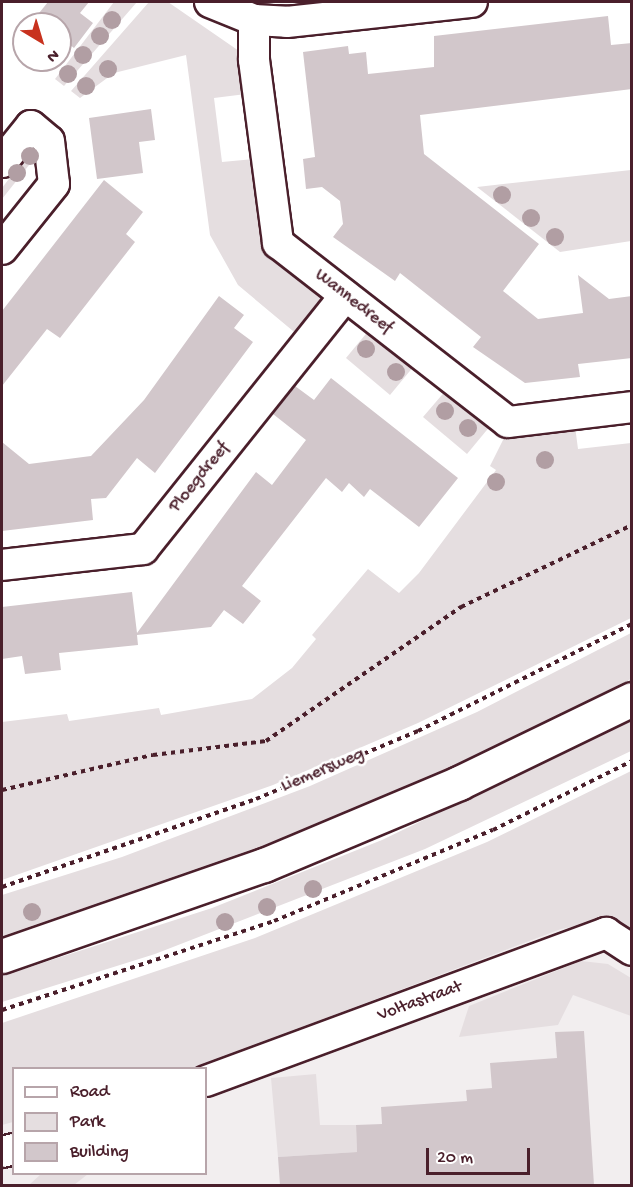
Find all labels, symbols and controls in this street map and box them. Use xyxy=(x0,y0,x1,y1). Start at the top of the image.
north arrow xyxy=(12,12,72,72)
text: N xyxy=(42,44,62,66)
street label: Wannedreef xyxy=(310,265,396,339)
street label: Ploegdreef xyxy=(165,439,235,517)
street label: Liemersweg xyxy=(278,744,368,798)
street label: Voltastraat xyxy=(375,977,465,1027)
legend xyxy=(12,1067,207,1175)
text: Road xyxy=(70,1082,109,1103)
text: Park xyxy=(70,1112,104,1133)
scale bar xyxy=(429,1136,532,1174)
text: Building xyxy=(70,1142,129,1163)
text: 20 m xyxy=(437,1148,473,1169)

